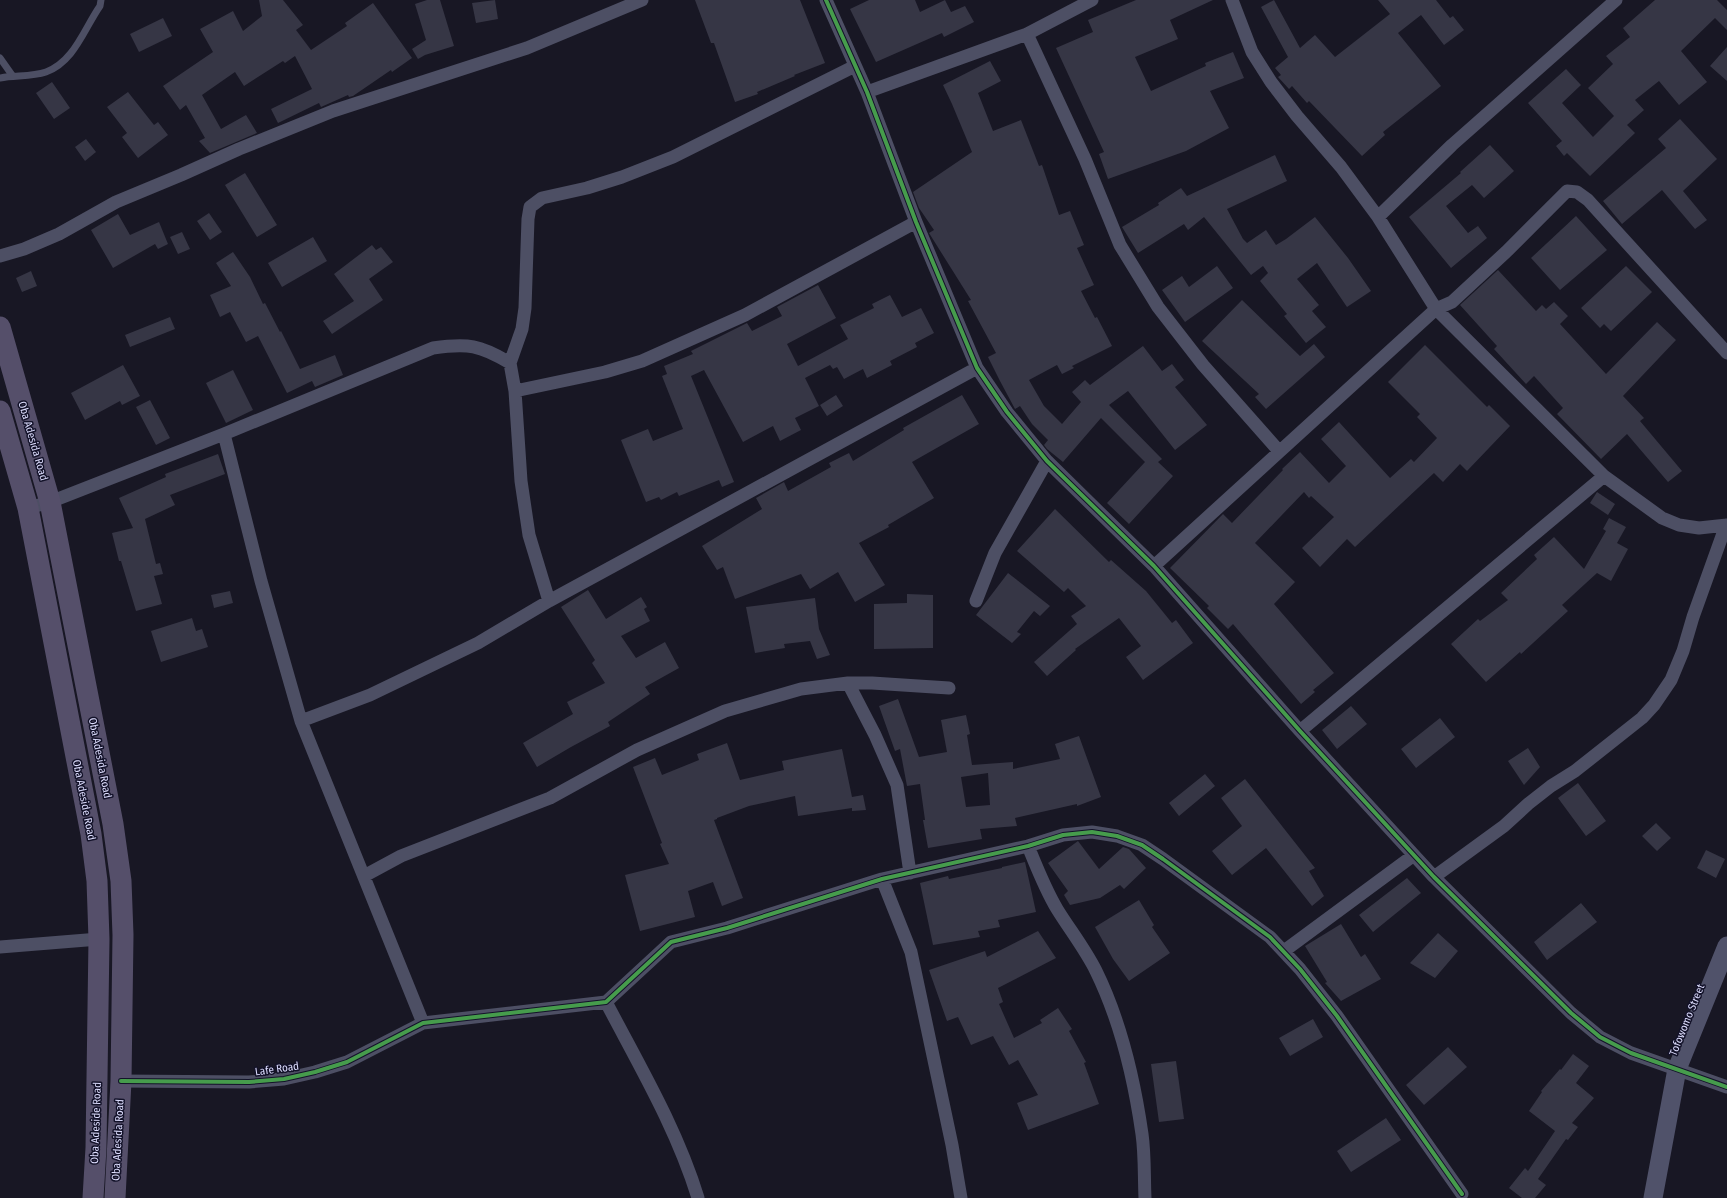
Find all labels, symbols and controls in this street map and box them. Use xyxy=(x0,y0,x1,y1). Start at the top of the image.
street label: Oba Adesida Road xyxy=(15,400,51,482)
street label: Oba Adesida Road xyxy=(86,717,114,799)
street label: Oba Adeside Road xyxy=(70,759,98,841)
street label: Tofowomo Street xyxy=(1667,982,1707,1058)
street label: Lafe Road xyxy=(254,1059,300,1079)
street label: Oba Adeside Road xyxy=(88,1082,104,1164)
street label: Oba Adesida Road xyxy=(109,1099,127,1181)

